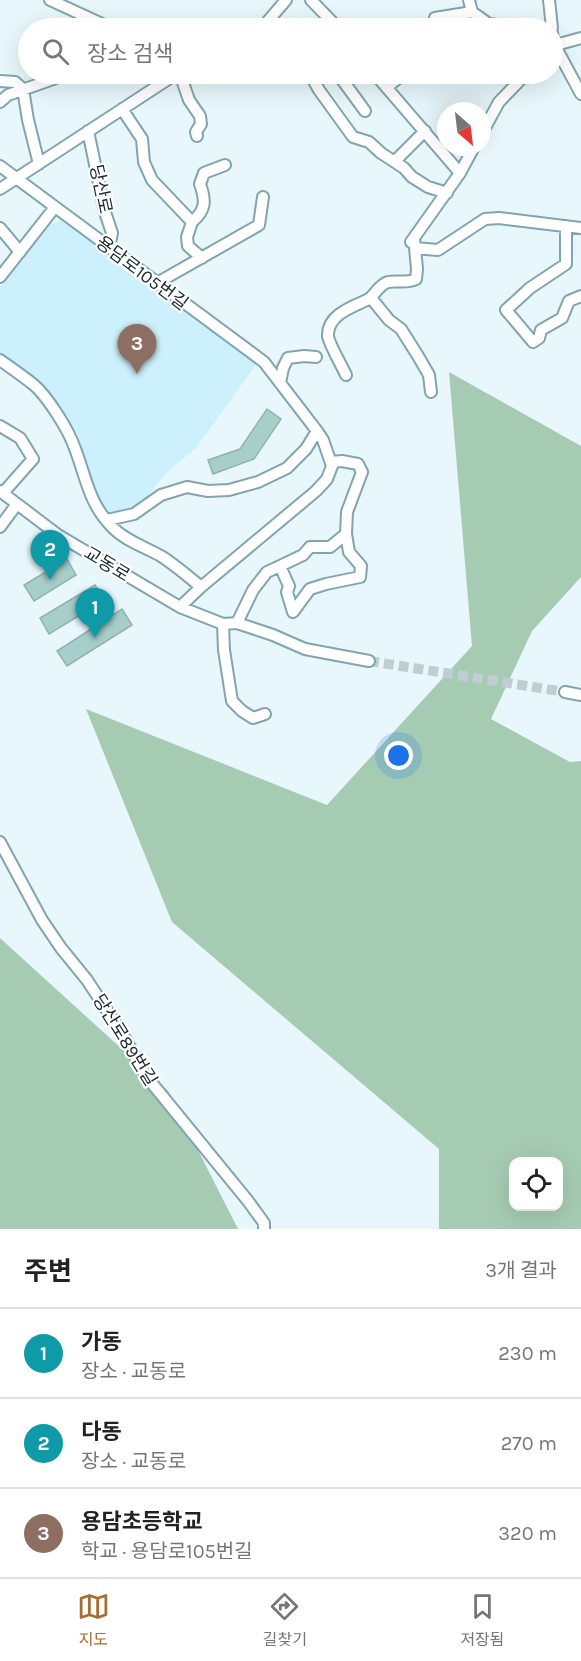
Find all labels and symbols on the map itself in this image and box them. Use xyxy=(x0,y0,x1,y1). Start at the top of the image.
north arrow xyxy=(437,102,491,156)
street label: 당산로 xyxy=(85,162,117,216)
street label: 용담로105번길 xyxy=(92,231,192,315)
pin: 3 xyxy=(118,324,156,374)
pin: 2 xyxy=(31,530,70,580)
street label: 교동로 xyxy=(80,542,134,586)
pin: 1 xyxy=(76,588,115,638)
your location xyxy=(384,741,413,770)
street label: 당산로89번길 xyxy=(88,990,162,1090)

